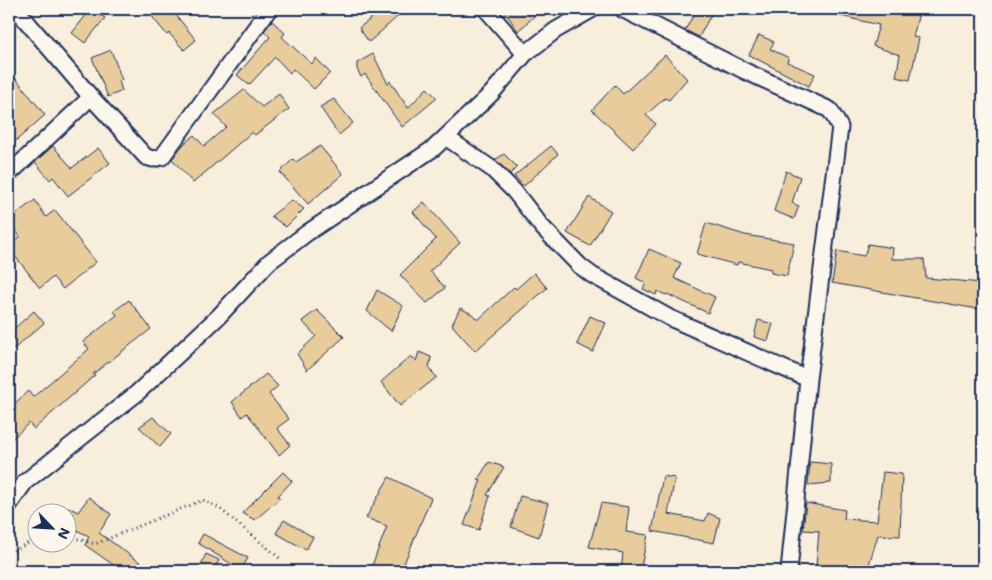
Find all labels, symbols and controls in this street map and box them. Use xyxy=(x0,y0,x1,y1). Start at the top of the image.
north arrow xyxy=(28,502,78,552)
text: N xyxy=(53,525,75,543)

